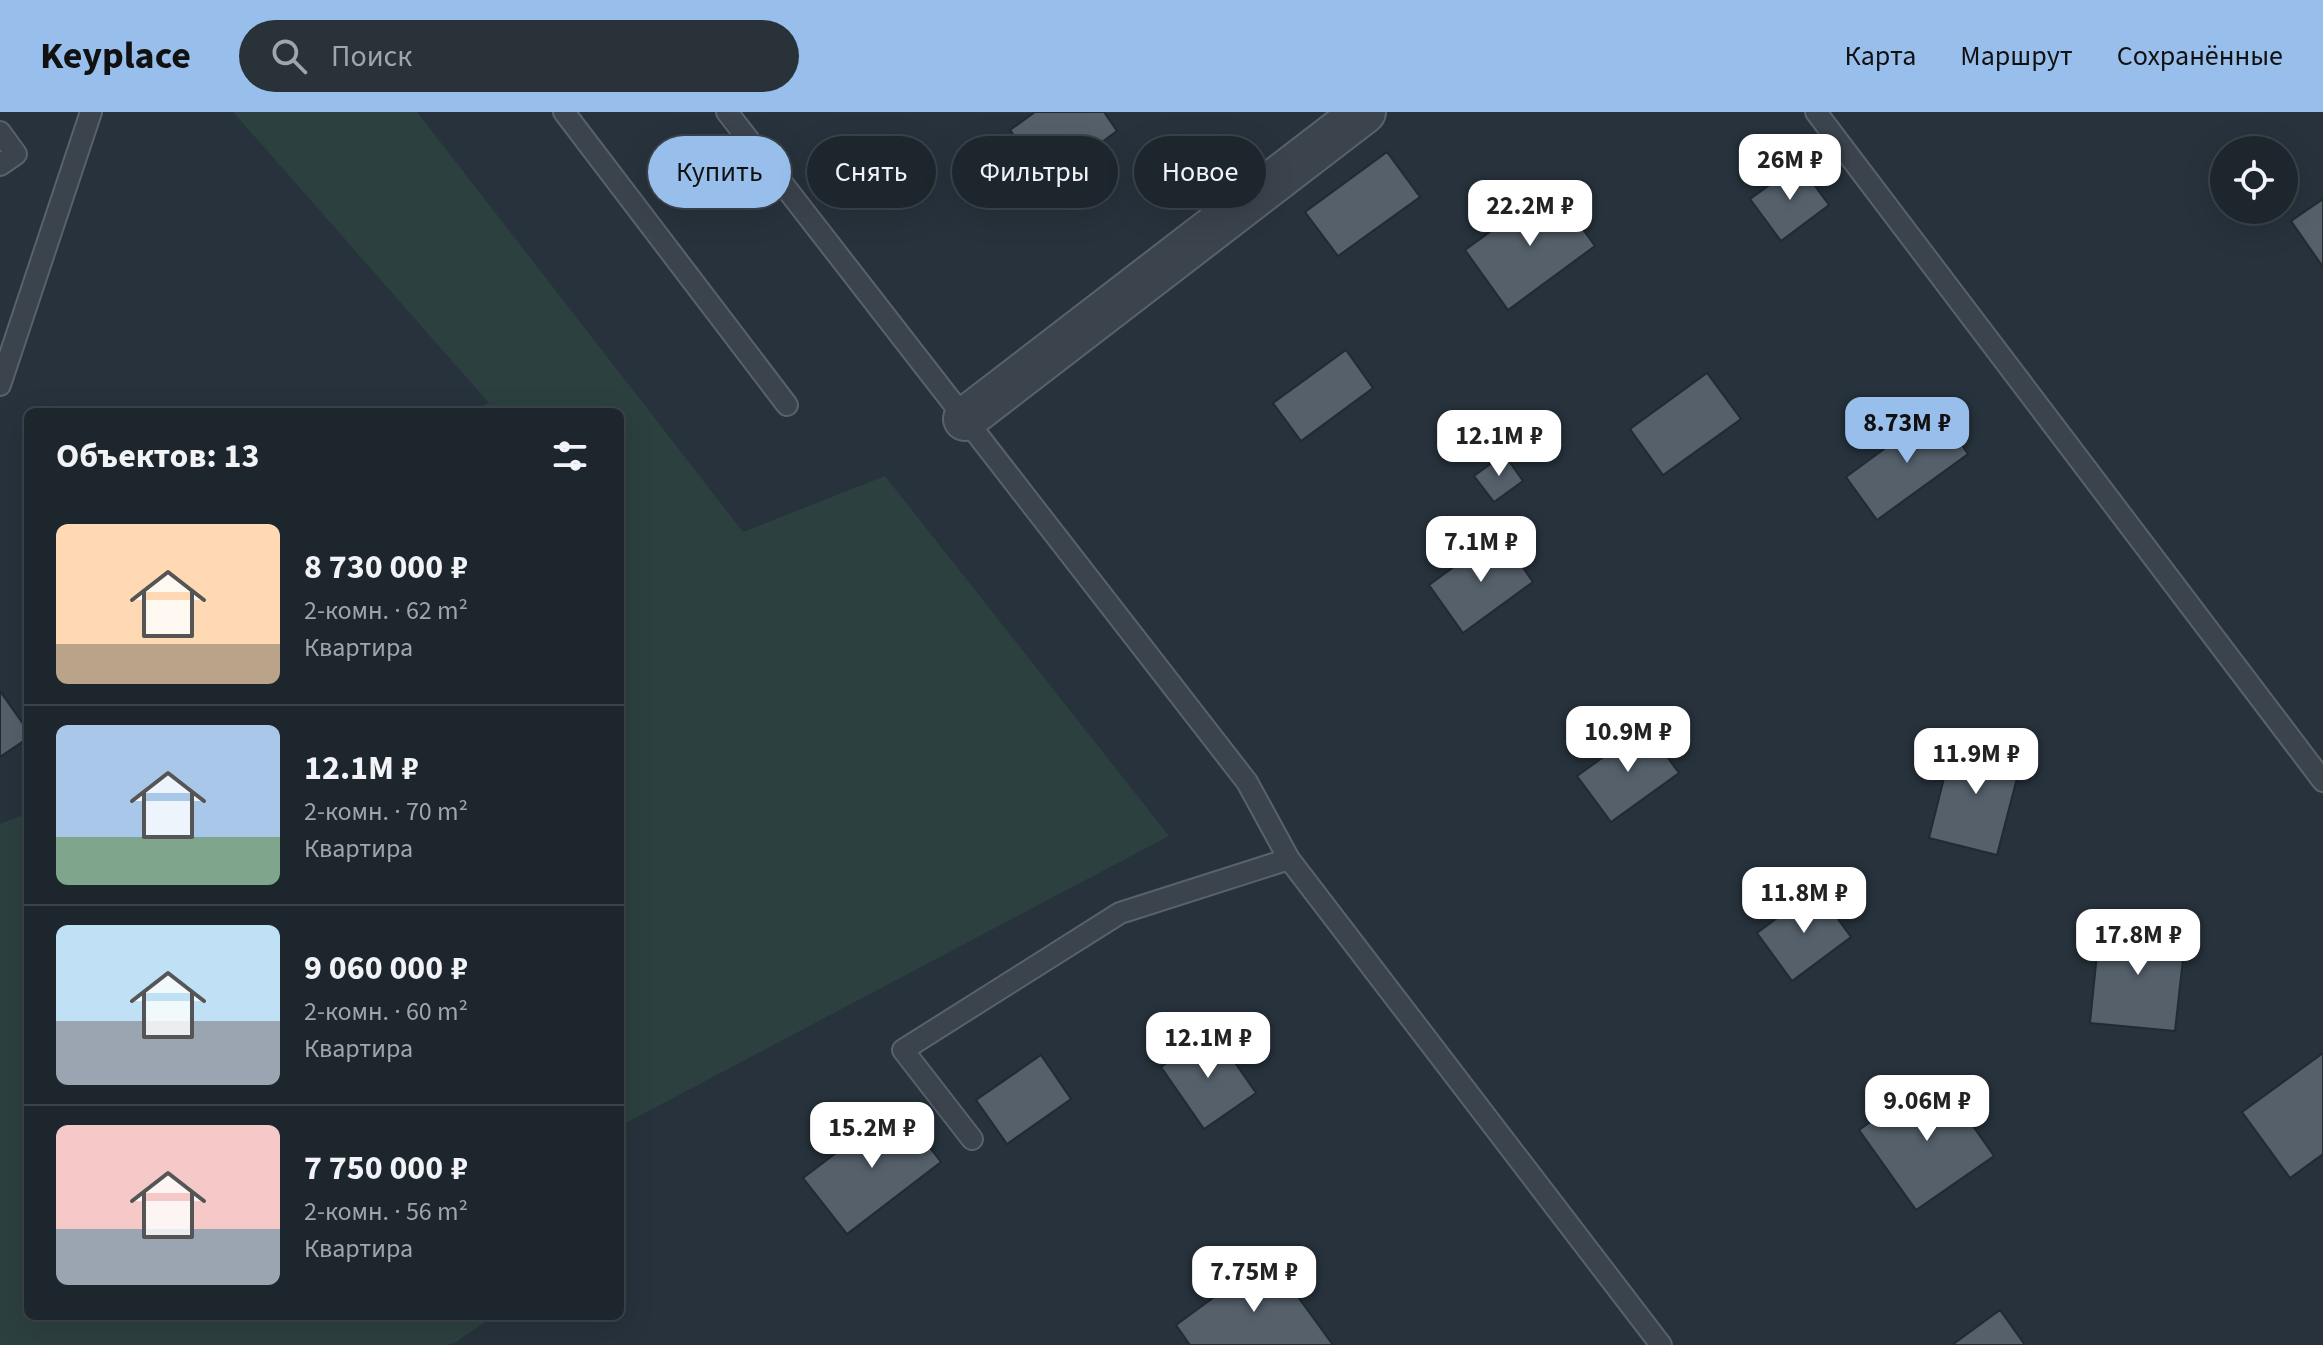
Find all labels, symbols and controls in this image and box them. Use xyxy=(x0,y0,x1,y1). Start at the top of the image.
search box xyxy=(239,20,799,92)
text: Keyplace xyxy=(40,29,191,83)
icon: search xyxy=(267,34,311,78)
text: Поиск xyxy=(331,35,412,78)
text: Карта xyxy=(1845,36,1916,76)
text: Маршрут xyxy=(1960,36,2073,76)
text: Сохранённые xyxy=(2117,36,2283,76)
pin: 26M ₽ xyxy=(1734,134,1846,202)
chip: Купить xyxy=(648,136,791,208)
chip: Снять xyxy=(807,136,936,208)
chip: Фильтры xyxy=(952,136,1118,208)
chip: Новое xyxy=(1134,136,1266,208)
map controls xyxy=(2210,136,2298,224)
button: locate xyxy=(2210,136,2298,224)
text: 26M ₽ xyxy=(1757,141,1823,178)
pin: 22.2M ₽ xyxy=(1456,180,1604,248)
text: 22.2M ₽ xyxy=(1486,187,1574,224)
pin: 8.73M ₽ xyxy=(1833,397,1981,465)
text: 8.73M ₽ xyxy=(1863,404,1951,441)
pin: 12.1M ₽ xyxy=(1425,410,1573,478)
text: 12.1M ₽ xyxy=(1455,417,1543,454)
text: Объектов: 13 xyxy=(56,432,259,481)
icon: filters xyxy=(548,434,592,478)
pin: 7.1M ₽ xyxy=(1416,516,1546,584)
text: 7.1M ₽ xyxy=(1444,523,1518,560)
text: 8 730 000 ₽ xyxy=(304,543,468,592)
icon: home xyxy=(120,556,216,652)
text: 2-комн. · 62 m² xyxy=(304,592,468,629)
text: Квартира xyxy=(304,629,413,666)
pin: 10.9M ₽ xyxy=(1554,706,1702,774)
text: 10.9M ₽ xyxy=(1584,713,1672,750)
pin: 11.9M ₽ xyxy=(1902,728,2050,796)
text: 11.9M ₽ xyxy=(1932,735,2020,772)
text: 12.1M ₽ xyxy=(304,744,419,793)
icon: home xyxy=(120,757,216,853)
text: 2-комн. · 70 m² xyxy=(304,793,468,830)
text: Квартира xyxy=(304,830,413,867)
pin: 11.8M ₽ xyxy=(1730,867,1878,935)
text: 11.8M ₽ xyxy=(1760,874,1848,911)
pin: 17.8M ₽ xyxy=(2064,909,2212,977)
text: 17.8M ₽ xyxy=(2094,916,2182,953)
text: 9 060 000 ₽ xyxy=(304,944,468,993)
icon: home xyxy=(120,957,216,1053)
text: 2-комн. · 60 m² xyxy=(304,993,468,1030)
pin: 12.1M ₽ xyxy=(1134,1012,1282,1080)
text: 12.1M ₽ xyxy=(1164,1019,1252,1056)
text: Квартира xyxy=(304,1030,413,1067)
pin: 9.06M ₽ xyxy=(1853,1075,2001,1143)
text: 9.06M ₽ xyxy=(1883,1082,1971,1119)
pin: 15.2M ₽ xyxy=(798,1102,946,1170)
text: 15.2M ₽ xyxy=(828,1109,916,1146)
text: 7 750 000 ₽ xyxy=(304,1144,468,1193)
icon: home xyxy=(120,1157,216,1253)
text: 2-комн. · 56 m² xyxy=(304,1193,468,1230)
text: Квартира xyxy=(304,1230,413,1267)
pin: 7.75M ₽ xyxy=(1180,1246,1328,1314)
text: 7.75M ₽ xyxy=(1210,1253,1298,1290)

